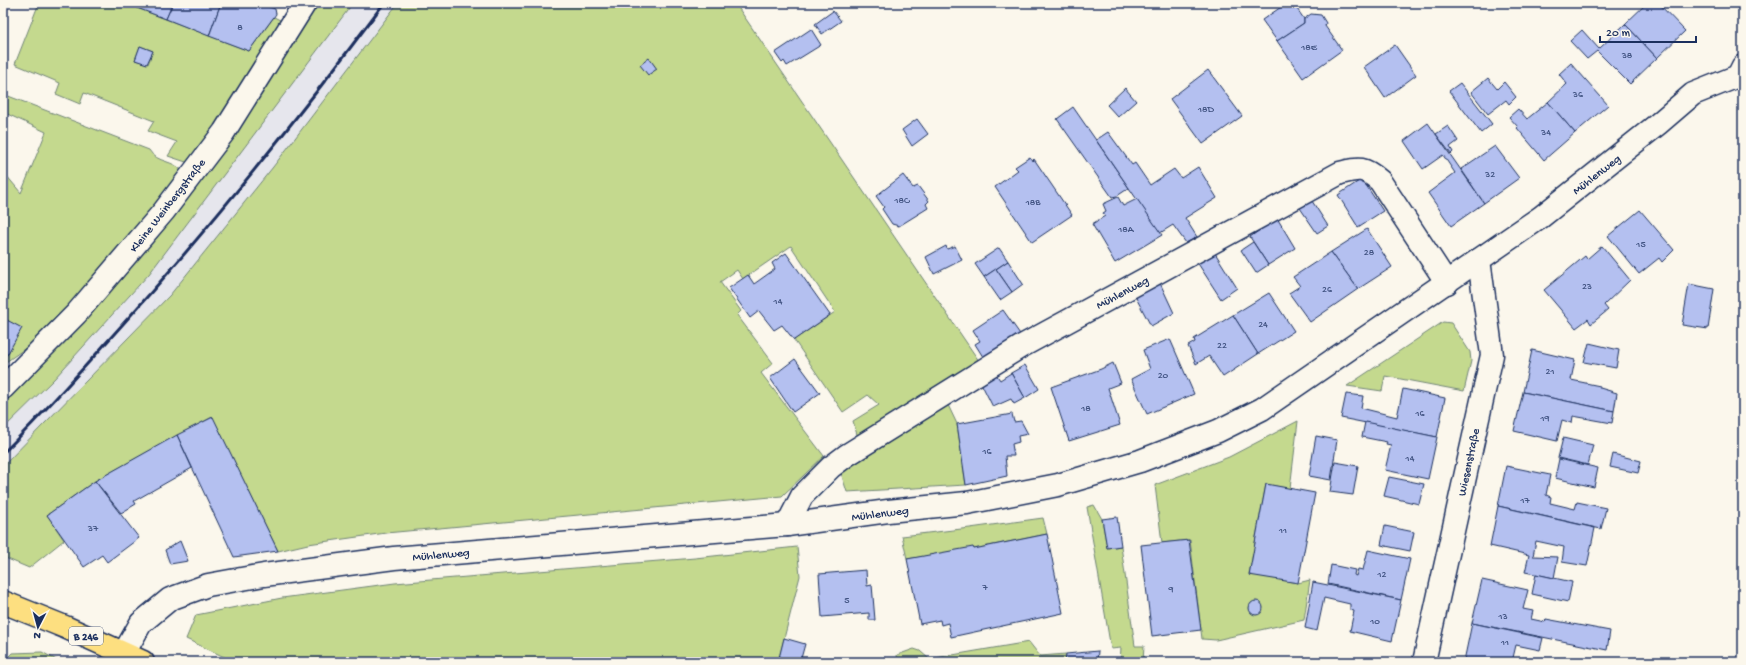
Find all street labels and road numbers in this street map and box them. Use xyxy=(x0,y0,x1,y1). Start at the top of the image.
street label: Mühlenweg xyxy=(1570,152,1624,199)
street label: Kleine Weinbergstraße xyxy=(128,156,210,256)
street label: Mühlenweg xyxy=(1094,274,1152,313)
street label: Wiesenstraße xyxy=(1456,426,1484,498)
street label: Mühlenweg xyxy=(851,505,910,525)
street label: Mühlenweg xyxy=(412,547,470,565)
road number: B 246 xyxy=(69,627,103,645)

